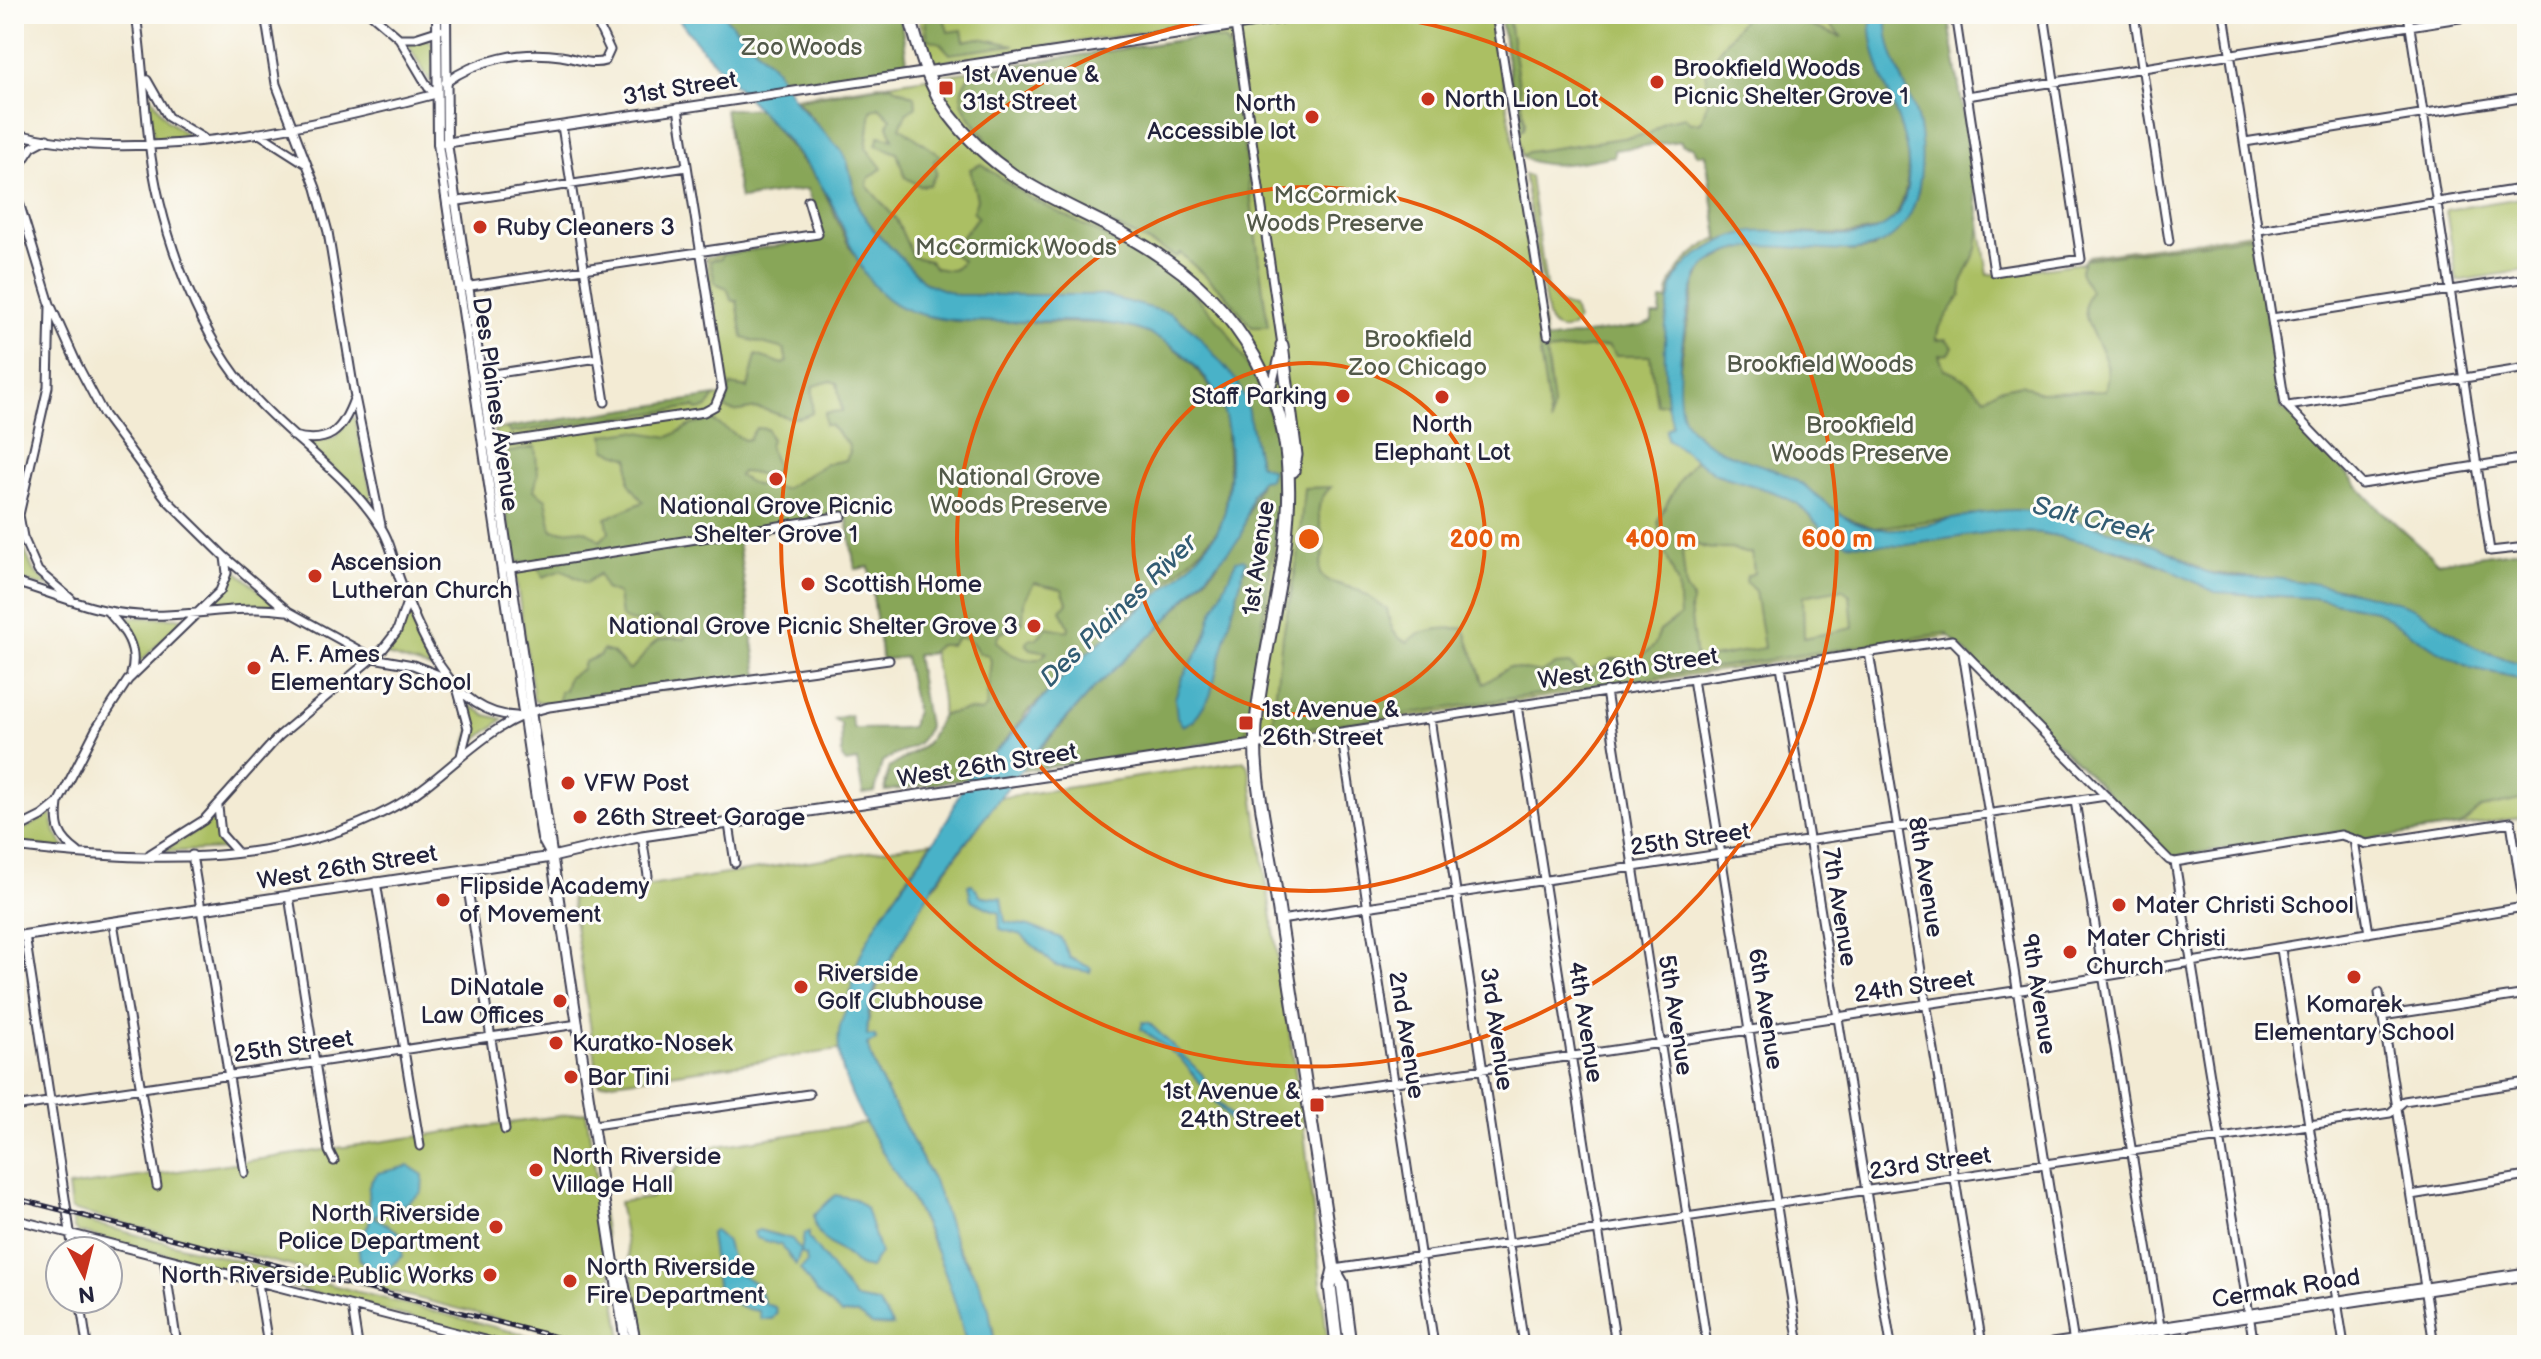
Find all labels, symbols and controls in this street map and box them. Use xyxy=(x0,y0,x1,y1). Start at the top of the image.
park label: Zoo Woods xyxy=(741,33,863,62)
place label: Brookfield Woods Picnic Shelter Grove 1 xyxy=(1673,54,1909,111)
place label: 1st Avenue & 31st Street xyxy=(962,60,1100,117)
street label: 31st Street xyxy=(621,65,740,112)
marker: Brookfield Woods Picnic Shelter Grove 1 xyxy=(1648,73,1666,91)
marker: 1st Avenue & 31st Street xyxy=(937,79,955,97)
place label: North Lion Lot xyxy=(1444,85,1599,114)
place label: North Accessible lot xyxy=(1147,89,1297,146)
marker: North Lion Lot xyxy=(1419,90,1437,108)
marker: North Accessible lot xyxy=(1303,108,1321,126)
park label: McCormick Woods Preserve xyxy=(1246,181,1424,238)
place label: Ruby Cleaners 3 xyxy=(496,213,675,242)
marker: Ruby Cleaners 3 xyxy=(471,218,489,236)
park label: McCormick Woods xyxy=(915,233,1117,262)
street label: Des Plaines Avenue xyxy=(466,295,525,513)
park label: Brookfield Zoo Chicago xyxy=(1348,325,1487,382)
park label: Brookfield Woods xyxy=(1726,350,1914,379)
place label: Staff Parking xyxy=(1192,382,1327,411)
marker: Staff Parking xyxy=(1334,387,1352,405)
marker: North Elephant Lot xyxy=(1433,388,1451,406)
place label: North Elephant Lot xyxy=(1373,410,1511,467)
park label: Brookfield Woods Preserve xyxy=(1771,411,1949,468)
park label: National Grove Woods Preserve xyxy=(930,463,1108,520)
marker: National Grove Picnic Shelter Grove 1 xyxy=(767,470,785,488)
water label: Salt Creek xyxy=(2029,491,2157,551)
place label: National Grove Picnic Shelter Grove 1 xyxy=(659,492,893,549)
street label: 1st Avenue xyxy=(1236,499,1281,617)
centre of rings xyxy=(1295,525,1323,553)
text: 200 m xyxy=(1450,525,1520,554)
text: 400 m xyxy=(1626,525,1697,554)
text: 600 m xyxy=(1801,525,1873,554)
water label: Des Plaines River xyxy=(1034,527,1205,694)
place label: Ascension Lutheran Church xyxy=(331,548,513,605)
marker: Ascension Lutheran Church xyxy=(306,567,324,585)
place label: Scottish Home xyxy=(824,570,982,599)
marker: Scottish Home xyxy=(799,575,817,593)
place label: National Grove Picnic Shelter Grove 3 xyxy=(608,612,1018,641)
marker: National Grove Picnic Shelter Grove 3 xyxy=(1025,617,1043,635)
place label: A. F. Ames Elementary School xyxy=(270,640,471,697)
street label: West 26th Street xyxy=(1536,641,1721,696)
marker: A. F. Ames Elementary School xyxy=(245,659,263,677)
place label: 1st Avenue & 26th Street xyxy=(1262,695,1400,752)
marker: 1st Avenue & 26th Street xyxy=(1237,714,1255,732)
street label: West 26th Street xyxy=(895,737,1080,794)
place label: VFW Post xyxy=(584,769,690,798)
marker: VFW Post xyxy=(559,774,577,792)
place label: 26th Street Garage xyxy=(596,803,805,832)
marker: 26th Street Garage xyxy=(571,808,589,826)
street label: 8th Avenue xyxy=(1902,815,1949,939)
street label: 25th Street xyxy=(1628,817,1752,862)
street label: West 26th Street xyxy=(255,839,440,896)
street label: 7th Avenue xyxy=(1816,846,1863,968)
place label: Flipside Academy of Movement xyxy=(459,872,650,929)
marker: Flipside Academy of Movement xyxy=(434,891,452,909)
place label: Mater Christi School xyxy=(2135,891,2354,920)
marker: Mater Christi School xyxy=(2110,896,2128,914)
place label: Mater Christi Church xyxy=(2086,924,2226,981)
street label: 9th Avenue xyxy=(2015,932,2062,1056)
marker: Mater Christi Church xyxy=(2061,943,2079,961)
street label: 6th Avenue xyxy=(1742,946,1789,1072)
street label: 5th Avenue xyxy=(1652,953,1699,1077)
place label: Riverside Golf Clubhouse xyxy=(817,959,983,1016)
street label: 4th Avenue xyxy=(1562,959,1609,1085)
street label: 24th Street xyxy=(1852,964,1977,1009)
street label: 3rd Avenue xyxy=(1474,966,1519,1092)
marker: Komarek Elementary School xyxy=(2345,968,2363,986)
street label: 2nd Avenue xyxy=(1382,969,1431,1101)
place label: DiNatale Law Offices xyxy=(420,973,544,1030)
marker: Riverside Golf Clubhouse xyxy=(792,978,810,996)
place label: Komarek Elementary School xyxy=(2253,990,2455,1047)
marker: DiNatale Law Offices xyxy=(551,992,569,1010)
street label: 25th Street xyxy=(231,1024,355,1069)
place label: Kuratko-Nosek xyxy=(572,1029,733,1058)
marker: Kuratko-Nosek xyxy=(547,1034,565,1052)
place label: Bar Tini xyxy=(587,1063,670,1092)
marker: Bar Tini xyxy=(562,1068,580,1086)
place label: 1st Avenue & 24th Street xyxy=(1163,1077,1302,1134)
marker: 1st Avenue & 24th Street xyxy=(1308,1096,1326,1114)
street label: 23rd Street xyxy=(1868,1141,1993,1186)
place label: North Riverside Village Hall xyxy=(552,1142,721,1199)
marker: North Riverside Village Hall xyxy=(527,1161,545,1179)
place label: North Riverside Police Department xyxy=(278,1199,481,1256)
marker: North Riverside Police Department xyxy=(487,1218,505,1236)
north arrow xyxy=(44,1235,124,1315)
place label: North Riverside Fire Department xyxy=(586,1253,766,1310)
place label: North Riverside Public Works xyxy=(161,1261,474,1290)
street label: Cermak Road xyxy=(2210,1262,2362,1315)
marker: North Riverside Public Works xyxy=(481,1266,499,1284)
marker: North Riverside Fire Department xyxy=(561,1272,579,1290)
text: N xyxy=(76,1279,96,1308)

